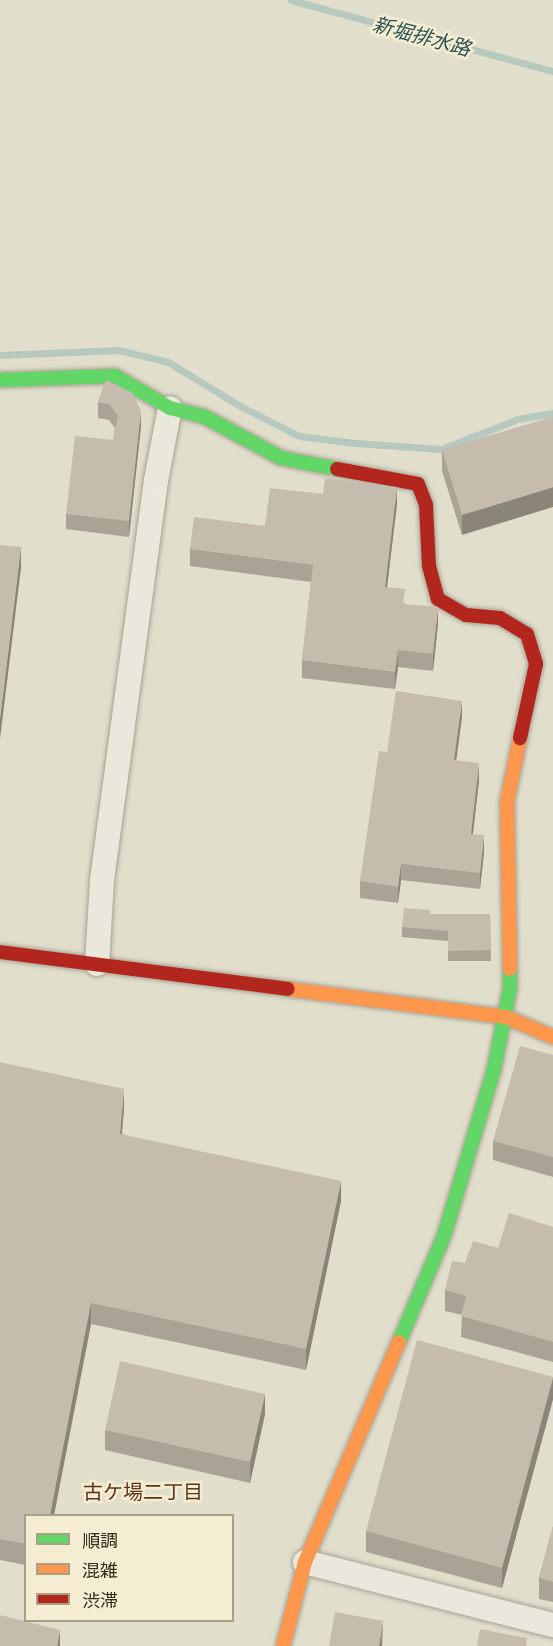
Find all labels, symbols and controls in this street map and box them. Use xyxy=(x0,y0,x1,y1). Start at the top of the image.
water label: 新堀排水路 xyxy=(371,10,473,60)
district label: 古ケ場二丁目 xyxy=(83,1478,203,1502)
legend xyxy=(24,1514,234,1622)
text: 順調 xyxy=(82,1526,118,1553)
text: 混雑 xyxy=(82,1556,118,1583)
text: 渋滞 xyxy=(82,1586,118,1613)

